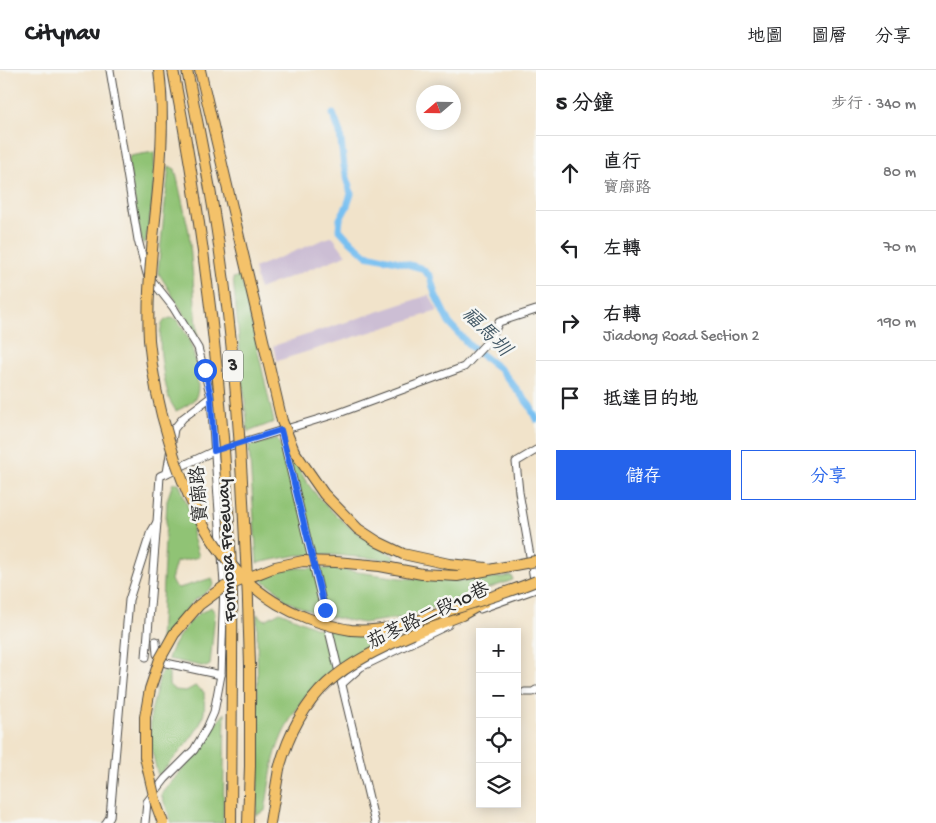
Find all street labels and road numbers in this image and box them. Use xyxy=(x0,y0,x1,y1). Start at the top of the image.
road number: 3 xyxy=(223,350,243,382)
street label: 寶廍路 xyxy=(187,465,214,523)
street label: Formosa Freeway xyxy=(213,478,243,623)
street label: 茄苳路二段10巷 xyxy=(364,578,494,655)

